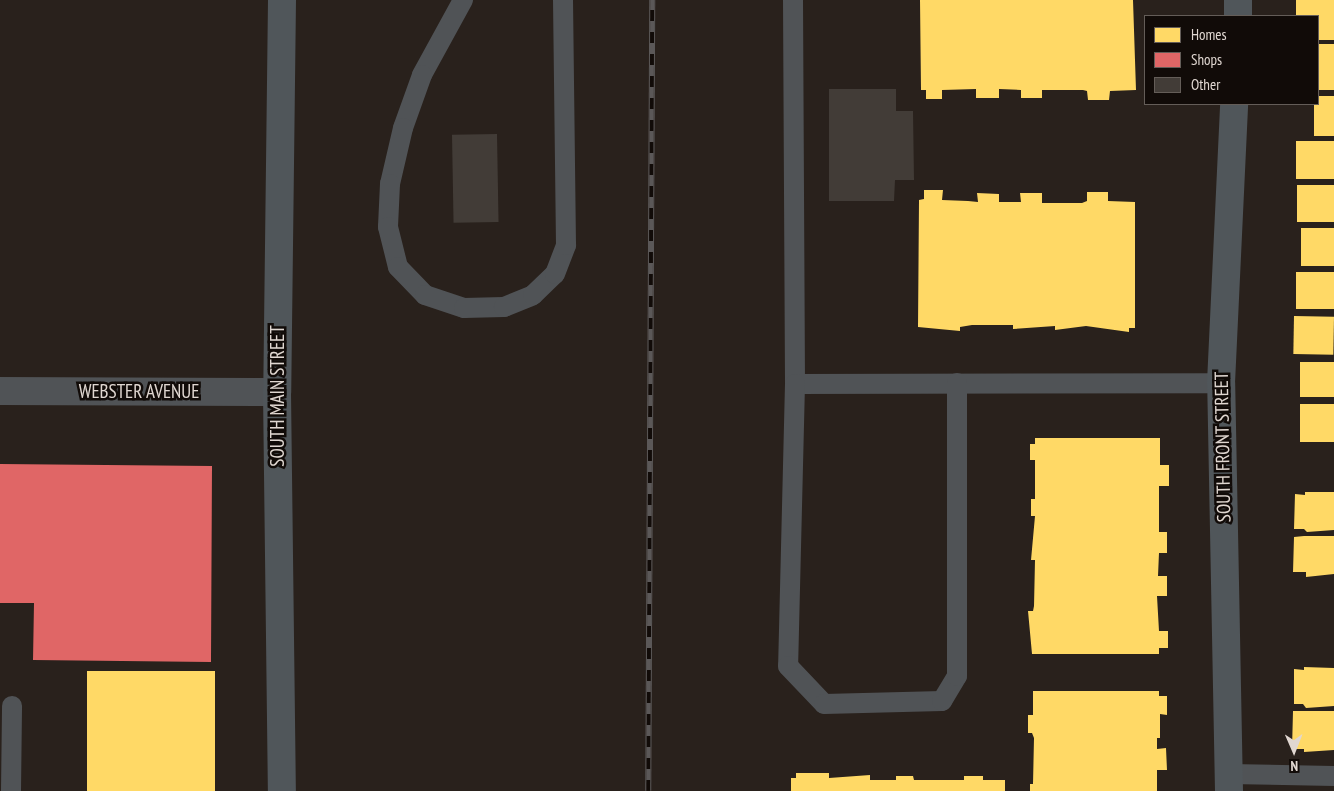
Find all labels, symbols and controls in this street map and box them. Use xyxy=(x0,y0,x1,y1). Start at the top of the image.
legend xyxy=(1144,15,1319,105)
text: Homes xyxy=(1191,25,1227,44)
text: Shops xyxy=(1191,50,1222,69)
text: Other xyxy=(1191,75,1220,94)
street label: SOUTH MAIN STREET xyxy=(267,325,289,467)
street label: SOUTH FRONT STREET xyxy=(1210,371,1236,523)
street label: WEBSTER AVENUE xyxy=(78,381,200,403)
north arrow xyxy=(1269,726,1319,776)
text: N xyxy=(1290,757,1298,775)

